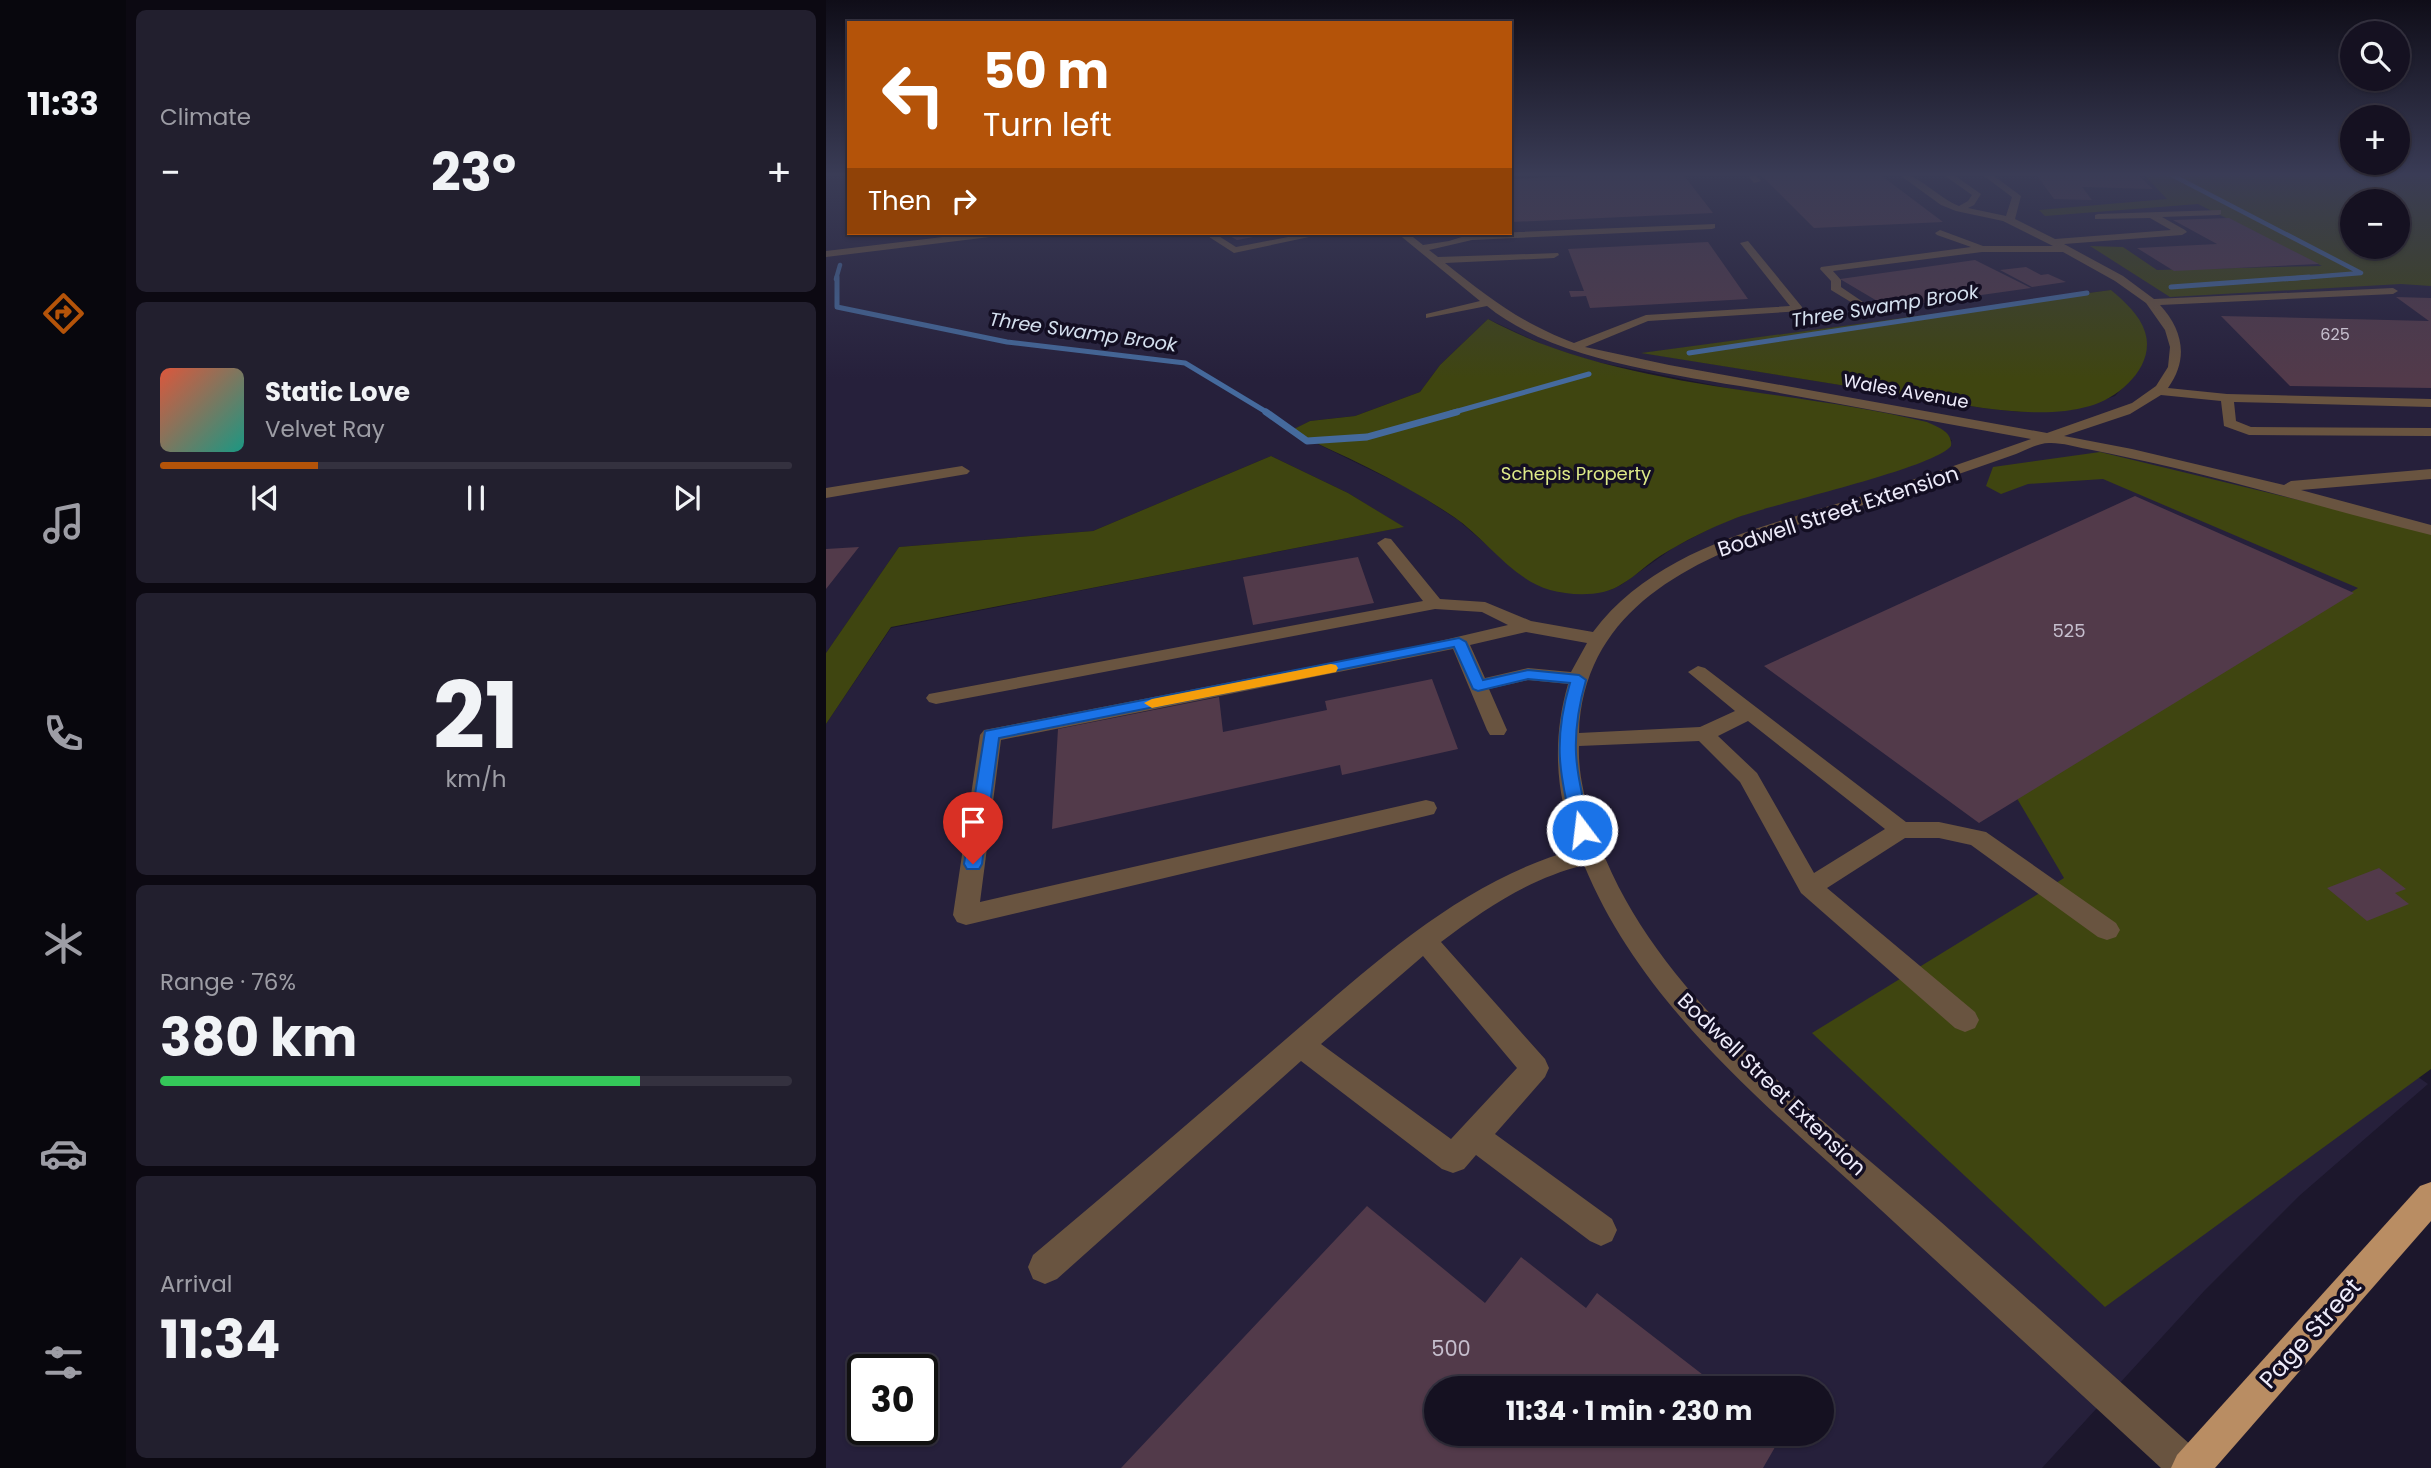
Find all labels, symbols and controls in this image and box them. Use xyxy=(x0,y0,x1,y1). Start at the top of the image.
map controls xyxy=(2340,21,2410,259)
button: search xyxy=(2340,21,2410,91)
text: 50 m xyxy=(983,37,1109,105)
icon: left xyxy=(868,49,959,140)
text: 11:33 xyxy=(27,81,99,126)
text: Climate xyxy=(160,101,251,133)
text: Turn left xyxy=(983,102,1112,147)
button: + xyxy=(2340,105,2410,175)
text: 23° xyxy=(431,136,516,209)
text: − xyxy=(160,146,181,199)
text: + xyxy=(766,146,792,199)
icon: right xyxy=(945,182,983,220)
text: Then xyxy=(868,183,931,219)
button: − xyxy=(2340,189,2410,259)
water label: Three Swamp Brook xyxy=(1789,278,1982,334)
icon: directions xyxy=(39,289,88,338)
water label: Three Swamp Brook xyxy=(987,305,1180,359)
house number: 625 xyxy=(2320,323,2350,346)
street label: Wales Avenue xyxy=(1841,368,1971,414)
text: Static Love xyxy=(265,374,410,410)
text: Velvet Ray xyxy=(265,413,385,445)
street label: Bodwell Street Extension xyxy=(1714,458,1962,564)
park label: Schepis Property xyxy=(1501,461,1651,486)
icon: previous xyxy=(246,479,284,517)
icon: pause xyxy=(457,479,495,517)
icon: next xyxy=(668,479,706,517)
icon: music xyxy=(39,499,88,548)
house number: 525 xyxy=(2053,618,2085,643)
text: 21 xyxy=(433,652,519,780)
icon: phone xyxy=(39,709,88,758)
text: km/h xyxy=(445,763,507,795)
pin xyxy=(943,792,1003,864)
position arrow xyxy=(1545,793,1619,867)
icon: arrive xyxy=(954,803,992,841)
icon: climate xyxy=(39,919,88,968)
text: Range · 76% xyxy=(160,966,296,998)
street label: Bodwell Street Extension xyxy=(1671,986,1873,1182)
text: 380 km xyxy=(160,1001,357,1074)
icon: car xyxy=(39,1129,88,1178)
text: Arrival xyxy=(160,1268,232,1300)
street label: Page Street xyxy=(2252,1271,2368,1395)
text: 11:34 xyxy=(160,1303,281,1376)
house number: 500 xyxy=(1431,1334,1471,1363)
icon: filters xyxy=(39,1338,88,1387)
speed limit sign: 30 xyxy=(847,1354,938,1445)
text: 11:34 · 1 min · 230 m xyxy=(1506,1393,1752,1429)

